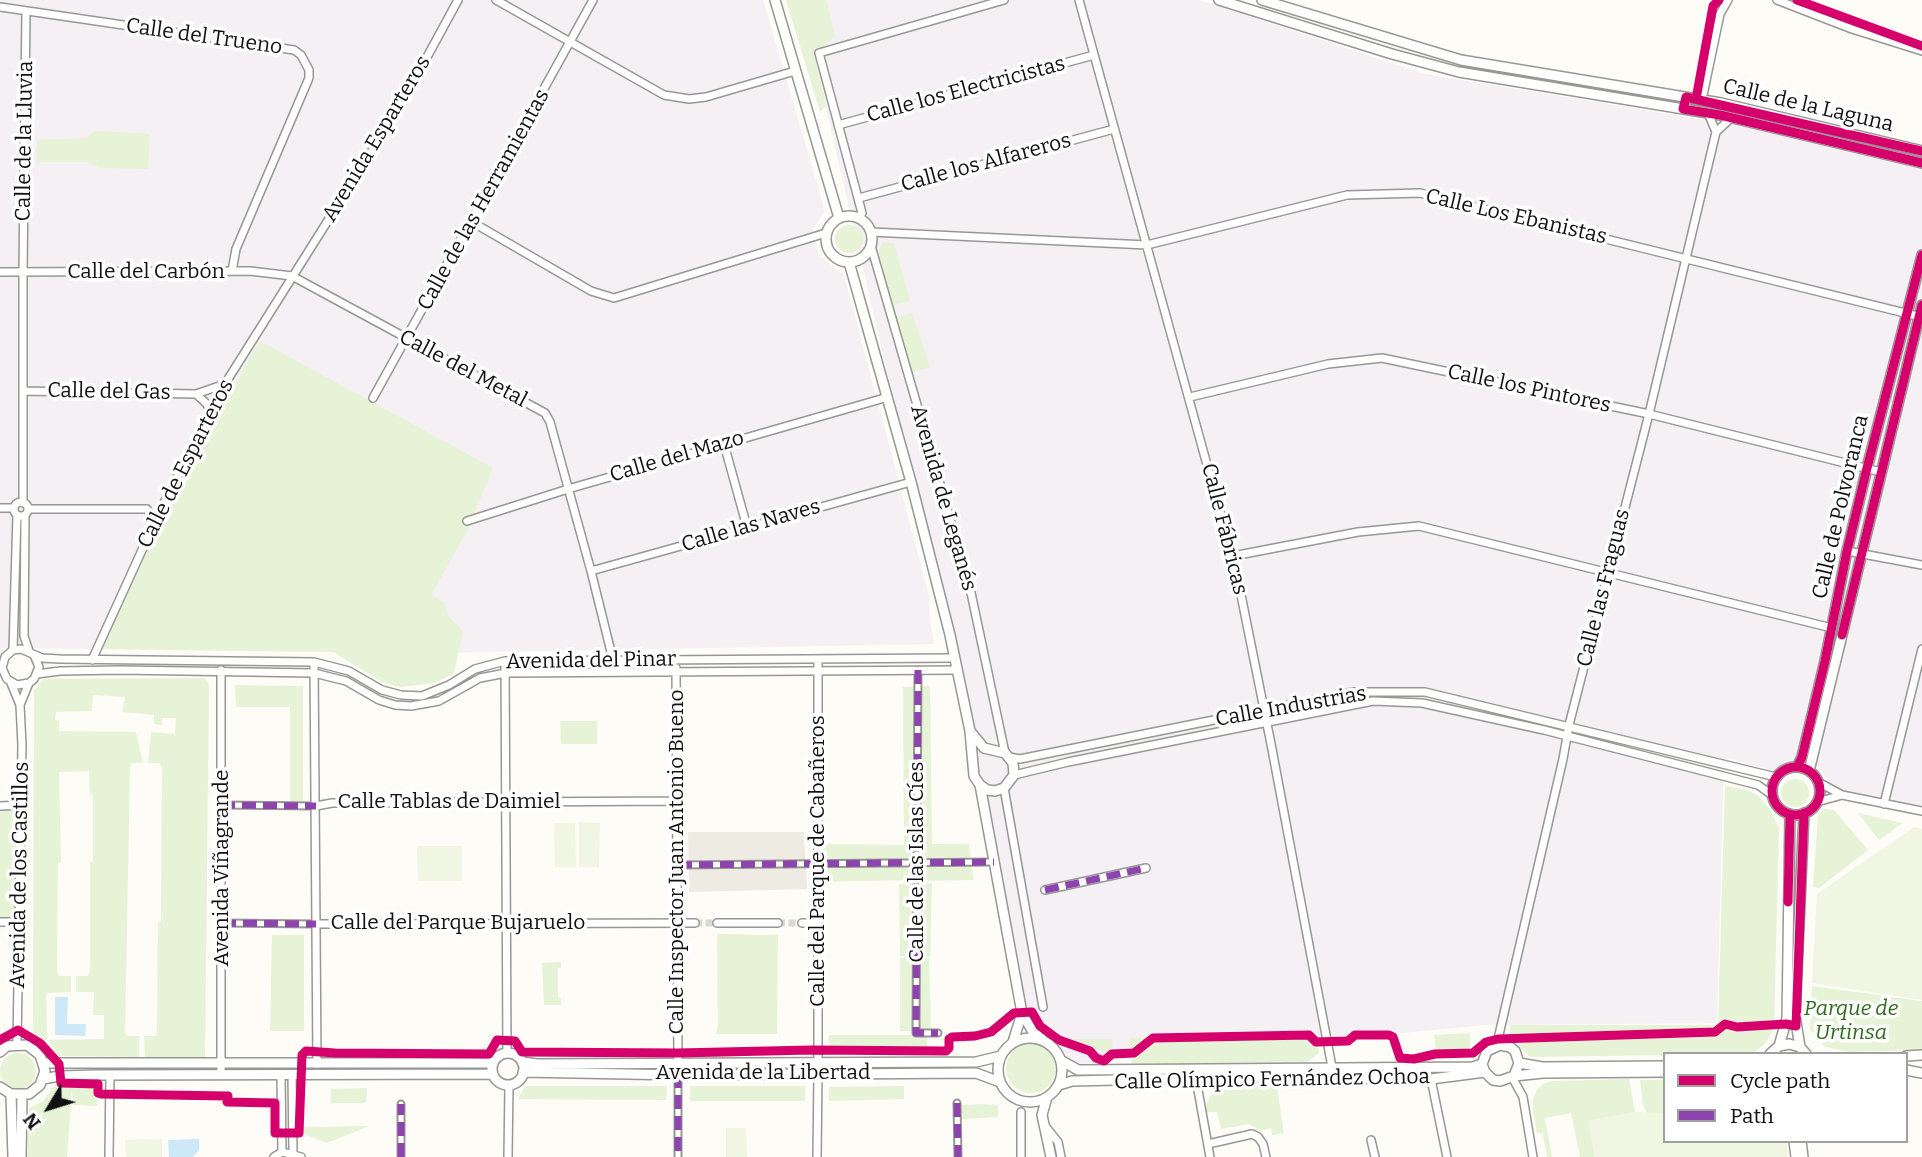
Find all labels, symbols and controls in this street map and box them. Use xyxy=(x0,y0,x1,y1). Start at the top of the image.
street label: Calle del Trueno xyxy=(124,14,284,60)
street label: Avenida Esparteros xyxy=(317,51,437,227)
street label: Calle los Electricistas xyxy=(864,51,1068,129)
street label: Calle de la Lluvia xyxy=(11,60,39,222)
street label: Calle de la Laguna xyxy=(1720,74,1896,138)
street label: Calle de las Herramientas xyxy=(413,85,555,315)
street label: Calle los Alfareros xyxy=(898,128,1074,198)
street label: Calle Los Ebanistas xyxy=(1423,184,1609,250)
street label: Calle del Carbón xyxy=(67,259,225,285)
street label: Calle del Metal xyxy=(395,325,531,413)
street label: Calle los Pintores xyxy=(1445,359,1613,419)
street label: Calle de Esparteros xyxy=(133,375,239,553)
street label: Calle del Gas xyxy=(47,378,171,406)
street label: Avenida de Leganés xyxy=(904,402,982,594)
street label: Calle de Polvoranca xyxy=(1808,412,1874,602)
street label: Calle del Mazo xyxy=(607,426,747,488)
street label: Calle Fábricas xyxy=(1196,461,1252,597)
street label: Calle las Naves xyxy=(679,494,823,558)
street label: Calle las Fraguas xyxy=(1572,506,1636,670)
street label: Avenida del Pinar xyxy=(506,647,676,675)
street label: Calle Industrias xyxy=(1214,681,1368,733)
street label: Calle Inspector Juan Antonio Bueno xyxy=(664,689,690,1035)
street label: Calle del Parque de Cabañeros xyxy=(805,715,831,1007)
street label: Avenida de los Castillos xyxy=(5,761,35,989)
street label: Calle de las Islas Cíes xyxy=(904,761,930,963)
street label: Avenida Viñagrande xyxy=(209,770,235,966)
street label: Calle Tablas de Daimiel xyxy=(338,789,560,815)
street label: Calle del Parque Bujaruelo xyxy=(331,910,585,936)
park label: Parque de Urtinsa xyxy=(1804,996,1898,1046)
legend xyxy=(1663,1052,1908,1143)
street label: Avenida de la Libertad xyxy=(656,1060,870,1086)
street label: Calle Olímpico Fernández Ochoa xyxy=(1114,1065,1430,1095)
text: Cycle path xyxy=(1730,1068,1830,1094)
north arrow xyxy=(14,1073,84,1143)
text: Path xyxy=(1730,1103,1774,1129)
text: N xyxy=(18,1108,46,1134)

